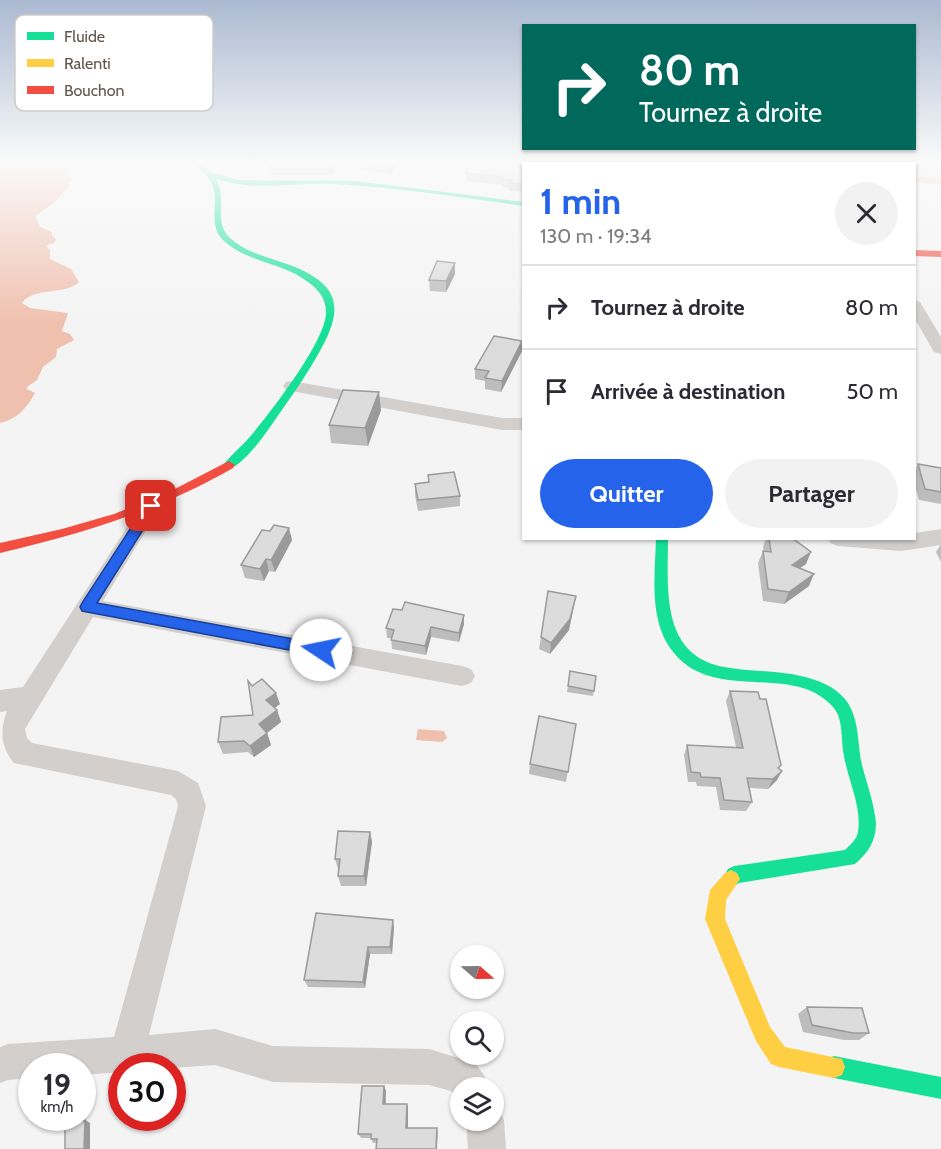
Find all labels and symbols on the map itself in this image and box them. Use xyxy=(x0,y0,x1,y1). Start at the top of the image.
legend xyxy=(15,15,213,111)
text: Fluide xyxy=(64,27,105,46)
text: Ralenti xyxy=(64,54,111,73)
text: Bouchon xyxy=(64,81,124,100)
pin xyxy=(125,480,176,531)
position arrow xyxy=(289,618,353,682)
north arrow xyxy=(450,945,504,999)
speed limit sign: 30 xyxy=(108,1053,186,1131)

